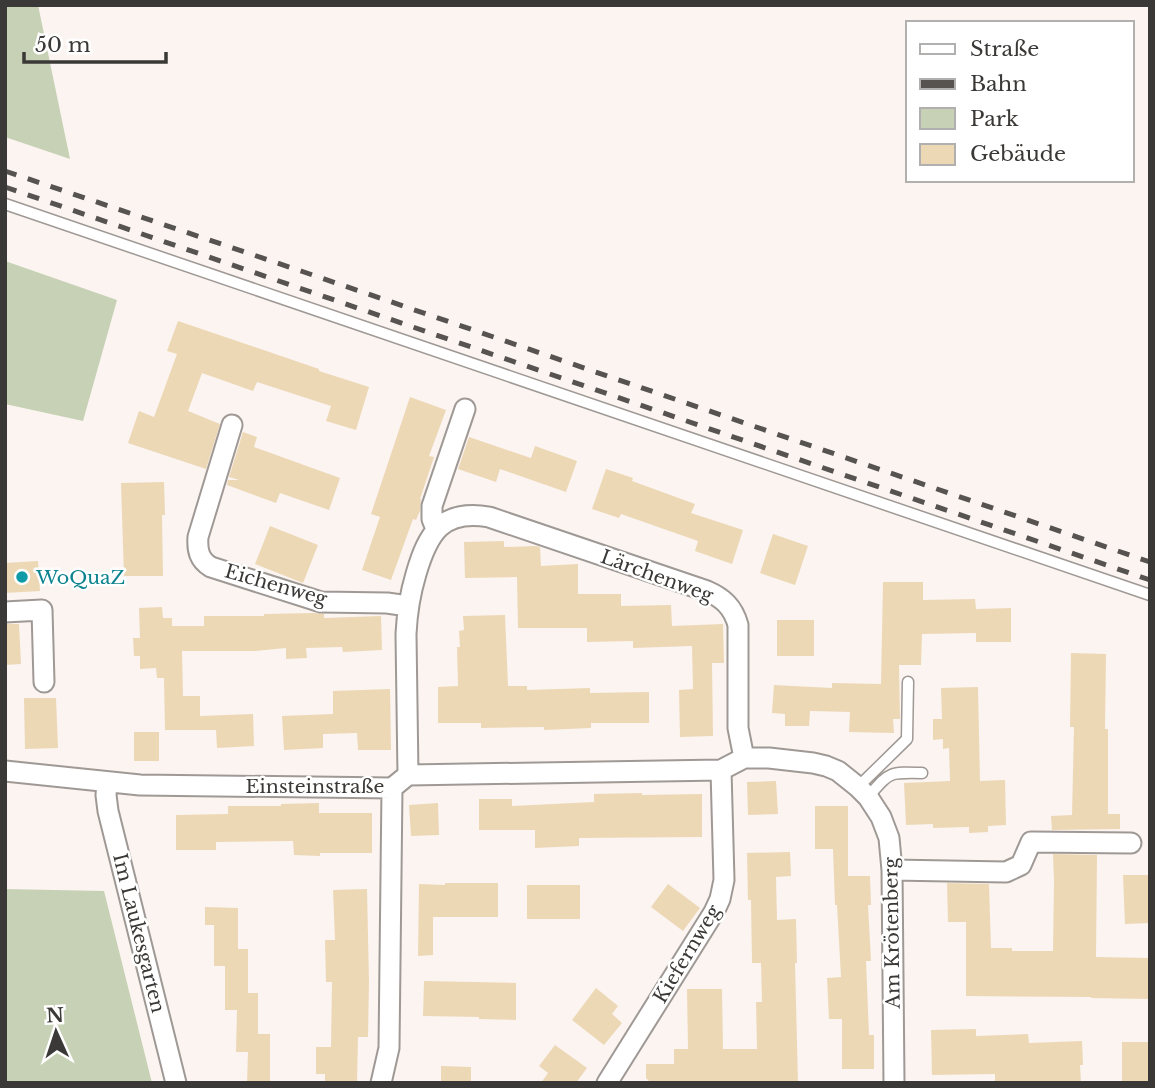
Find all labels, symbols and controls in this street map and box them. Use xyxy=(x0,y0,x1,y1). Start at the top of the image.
scale bar xyxy=(24,21,166,65)
legend xyxy=(906,21,1134,182)
text: 50 m xyxy=(35,32,91,58)
text: Straße xyxy=(970,36,1039,62)
text: Bahn xyxy=(970,71,1027,97)
text: Park xyxy=(970,106,1019,132)
text: Gebäude xyxy=(970,141,1066,167)
street label: Lärchenweg xyxy=(598,545,717,607)
street label: Eichenweg xyxy=(222,559,330,611)
place label: WoQuaZ xyxy=(35,566,125,589)
marker: WoQuaZ xyxy=(14,569,30,585)
street label: Einsteinstraße xyxy=(246,775,384,798)
street label: Im Laukesgarten xyxy=(108,851,170,1015)
street label: Am Krötenberg xyxy=(879,856,905,1010)
street label: Kiefernweg xyxy=(649,900,726,1007)
north arrow xyxy=(21,997,91,1067)
text: N xyxy=(46,1004,65,1027)

